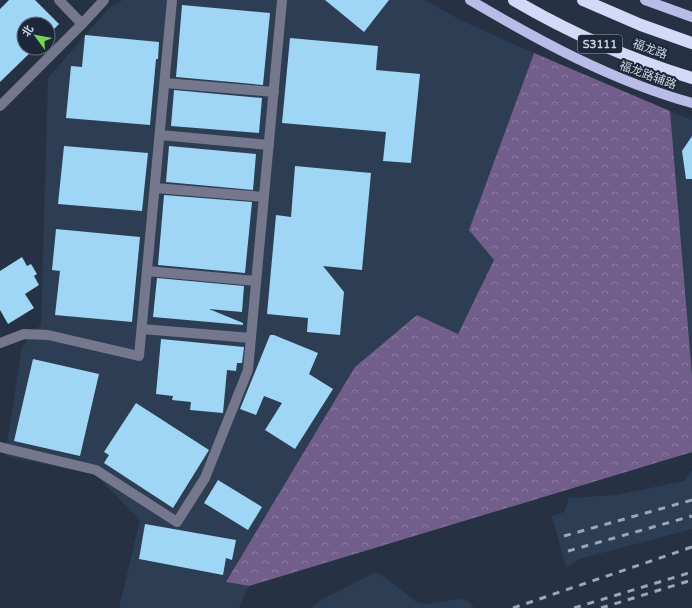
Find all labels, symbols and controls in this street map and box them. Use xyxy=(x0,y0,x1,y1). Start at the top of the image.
north arrow xyxy=(16,16,56,56)
text: 北 xyxy=(20,23,36,39)
road number: S3111 xyxy=(578,35,622,53)
street label: 福龙路 xyxy=(631,36,669,62)
street label: 福龙路辅路 xyxy=(617,58,679,92)

